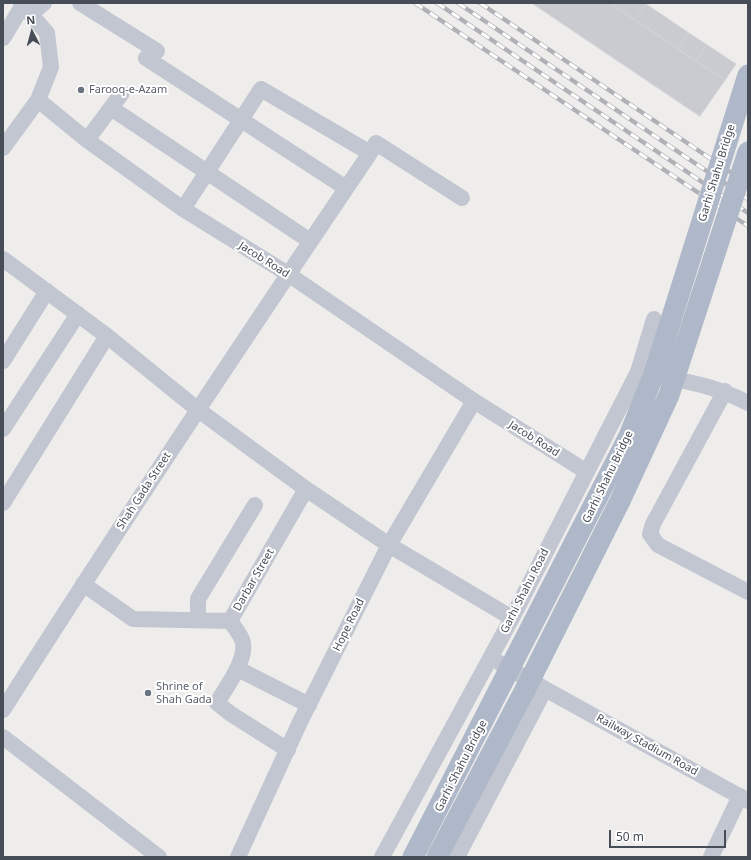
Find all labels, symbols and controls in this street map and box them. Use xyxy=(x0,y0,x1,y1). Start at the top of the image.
north arrow xyxy=(12,12,52,52)
text: N xyxy=(25,12,36,27)
place label: Farooq-e-Azam xyxy=(89,83,167,97)
marker: Farooq-e-Azam xyxy=(76,85,86,95)
street label: Garhi Shahu Bridge xyxy=(696,123,738,223)
street label: Jacob Road xyxy=(236,239,292,281)
street label: Jacob Road xyxy=(506,418,562,460)
street label: Garhi Shahu Bridge xyxy=(580,429,636,525)
street label: Shah Gada Street xyxy=(114,450,174,532)
street label: Darbar Street xyxy=(231,546,277,614)
street label: Garhi Shahu Road xyxy=(498,547,552,635)
street label: Hope Road xyxy=(331,596,367,654)
place label: Shrine of Shah Gada xyxy=(156,680,212,706)
marker: Shrine of Shah Gada xyxy=(143,688,153,698)
street label: Railway Stadium Road xyxy=(594,712,700,778)
street label: Garhi Shahu Bridge xyxy=(432,718,490,814)
scale bar xyxy=(611,822,728,848)
text: 50 m xyxy=(616,828,644,845)

